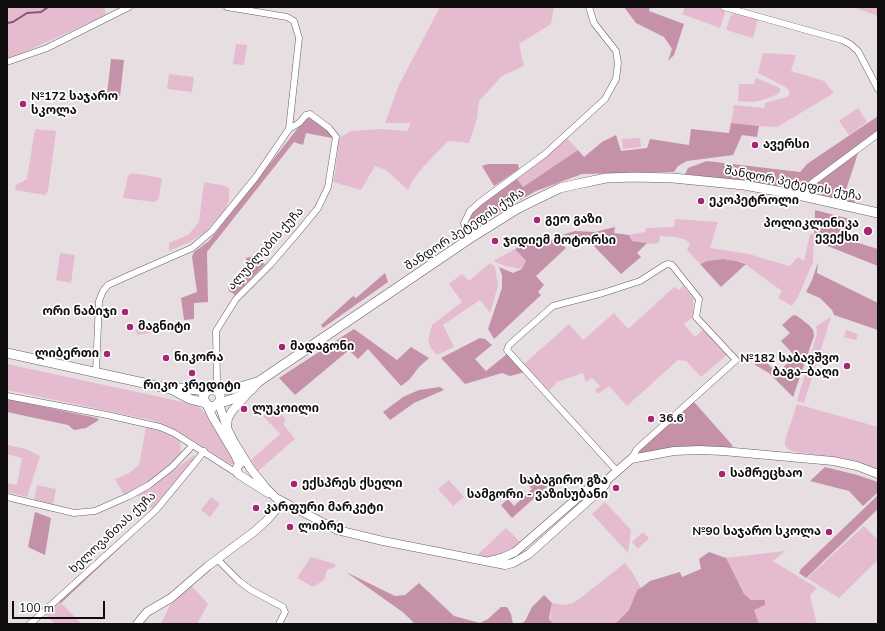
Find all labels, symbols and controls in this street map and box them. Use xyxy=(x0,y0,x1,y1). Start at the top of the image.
place label: №172 საჯარო სკოლა xyxy=(31,90,118,118)
marker: №172 საჯარო სკოლა xyxy=(18,99,28,109)
place label: ავერსი xyxy=(763,138,809,152)
marker: ავერსი xyxy=(750,140,760,150)
street label: შანდორ პეტეფის ქუჩა xyxy=(723,164,863,204)
street label: შანდორ პეტეფის ქუჩა xyxy=(403,186,527,274)
place label: ეკოპეტროლი xyxy=(709,194,799,208)
marker: ეკოპეტროლი xyxy=(696,196,706,206)
street label: ალუბლების ქუჩა xyxy=(225,205,307,293)
place label: გეო გაზი xyxy=(545,213,602,227)
marker: გეო გაზი xyxy=(532,215,542,225)
place label: პოლიკლინიკა ევექსი xyxy=(764,217,859,245)
marker: პოლიკლინიკა ევექსი xyxy=(862,225,874,237)
place label: ჯიდიემ მოტორსი xyxy=(503,234,616,248)
marker: ჯიდიემ მოტორსი xyxy=(490,236,500,246)
place label: ორი ნაბიჯი xyxy=(42,305,117,319)
marker: ორი ნაბიჯი xyxy=(120,307,130,317)
place label: მაგნიტი xyxy=(138,320,191,334)
marker: მაგნიტი xyxy=(125,322,135,332)
place label: მადაგონი xyxy=(290,340,354,354)
marker: მადაგონი xyxy=(277,342,287,352)
place label: ლიბერთი xyxy=(35,347,99,361)
marker: ლიბერთი xyxy=(102,349,112,359)
place label: ნიკორა xyxy=(174,351,223,365)
place label: №182 საბავშვო ბაგა–ბაღი xyxy=(740,352,839,380)
marker: ნიკორა xyxy=(161,353,171,363)
marker: №182 საბავშვო ბაგა–ბაღი xyxy=(842,361,852,371)
marker: რიკო კრედიტი xyxy=(187,368,197,378)
place label: რიკო კრედიტი xyxy=(143,379,241,393)
place label: ლუკოილი xyxy=(252,402,319,416)
marker: ლუკოილი xyxy=(239,404,249,414)
place label: 36.6 xyxy=(659,412,684,426)
marker: 36.6 xyxy=(646,414,656,424)
place label: სამრეცხაო xyxy=(730,467,803,481)
marker: სამრეცხაო xyxy=(717,469,727,479)
place label: საბაგირო გზა სამგორი - ვაზისუბანი xyxy=(467,474,608,502)
place label: ექსპრეს ქსელი xyxy=(302,477,402,491)
marker: ექსპრეს ქსელი xyxy=(289,479,299,489)
marker: საბაგირო გზა სამგორი - ვაზისუბანი xyxy=(611,483,621,493)
street label: ხელოვანთას ქუჩა xyxy=(67,489,159,577)
place label: კარფური მარკეტი xyxy=(264,501,383,515)
marker: კარფური მარკეტი xyxy=(251,503,261,513)
place label: ლიბრე xyxy=(298,520,344,534)
marker: ლიბრე xyxy=(285,522,295,532)
place label: №90 საჯარო სკოლა xyxy=(692,525,821,539)
marker: №90 საჯარო სკოლა xyxy=(824,527,834,537)
scale bar xyxy=(14,593,107,619)
text: 100 m xyxy=(19,600,54,616)

